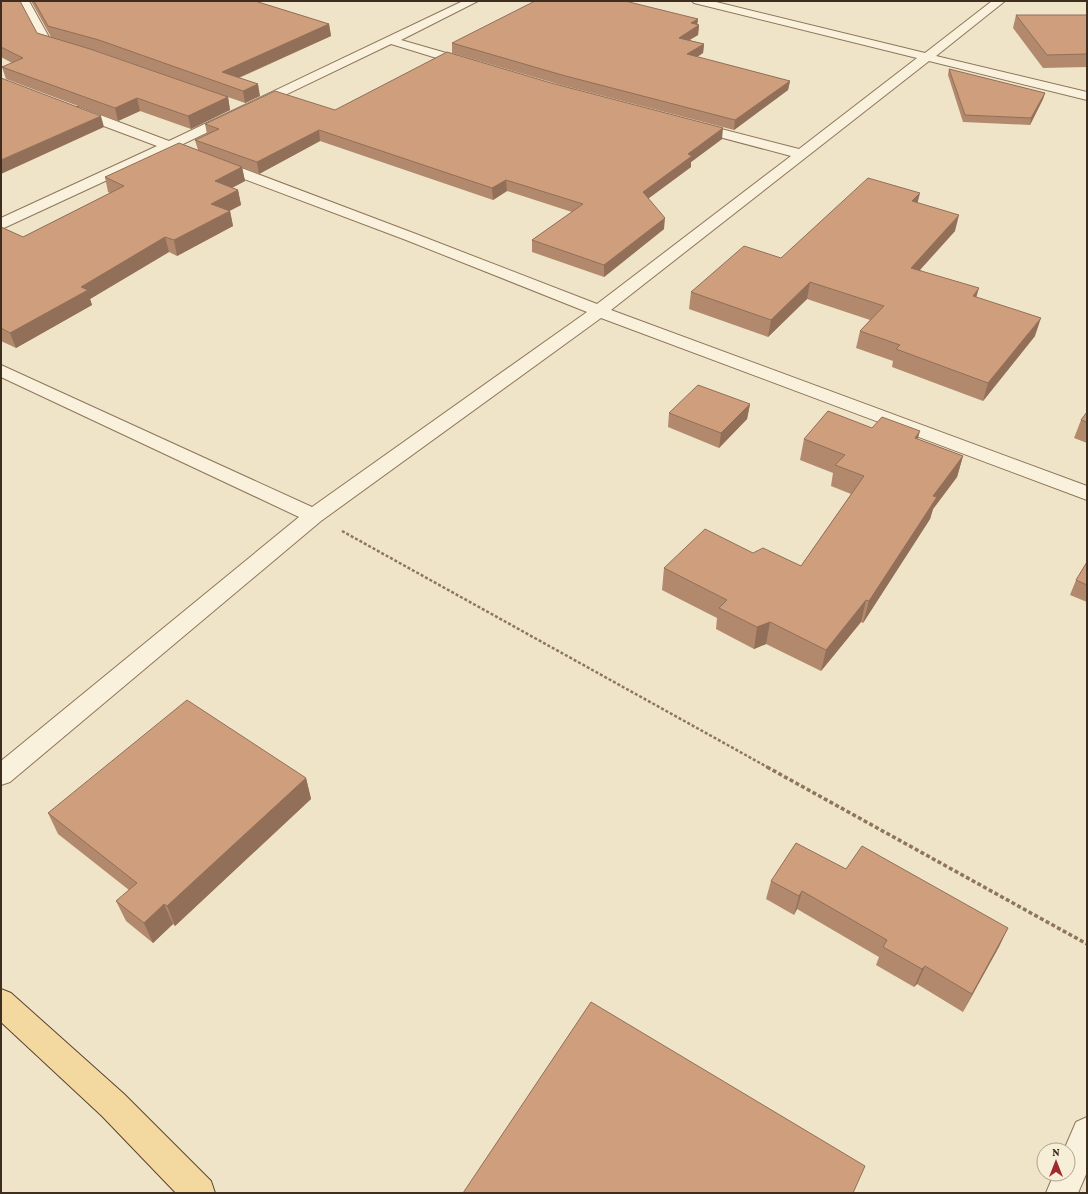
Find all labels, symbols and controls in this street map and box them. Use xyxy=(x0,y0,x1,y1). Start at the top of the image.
north arrow xyxy=(1036,1142,1076,1182)
text: N xyxy=(1052,1146,1060,1158)

